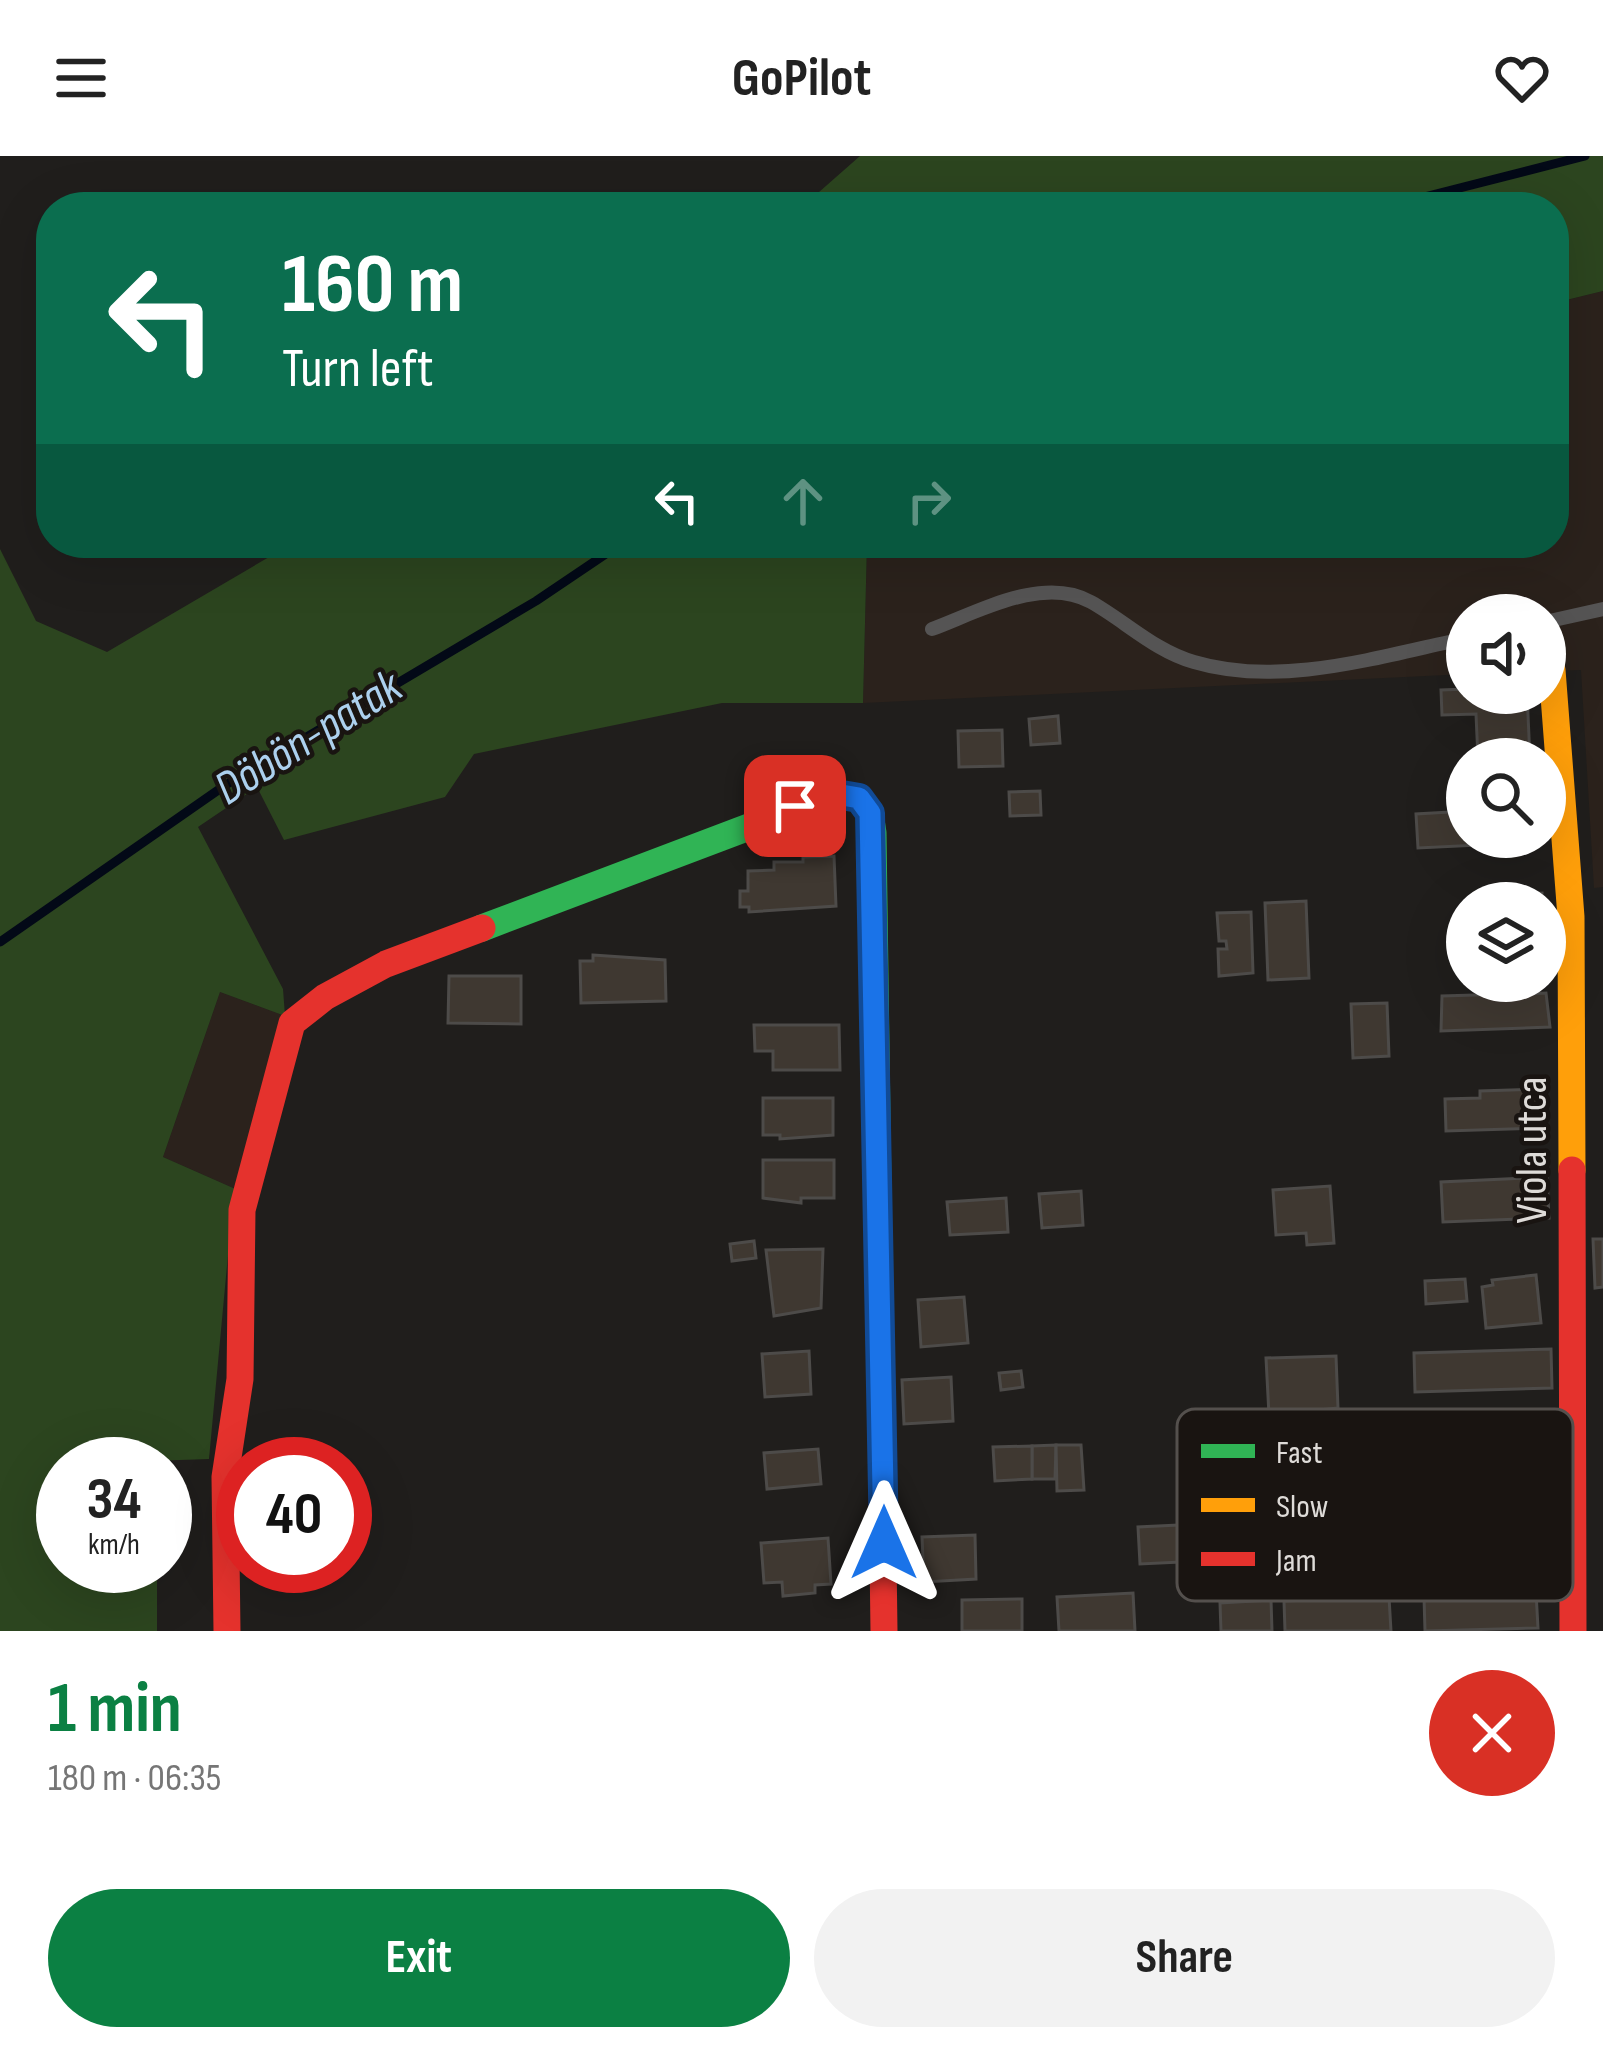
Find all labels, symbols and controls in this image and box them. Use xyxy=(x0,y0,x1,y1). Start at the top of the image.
icon: menu xyxy=(48,45,114,111)
icon: heart xyxy=(1489,45,1555,111)
text: GoPilot xyxy=(732,46,871,111)
text: 160 m xyxy=(282,235,463,336)
icon: left xyxy=(84,240,240,396)
text: Turn left xyxy=(282,337,434,402)
icon: left xyxy=(644,468,710,534)
icon: ahead xyxy=(770,468,836,534)
icon: right xyxy=(896,468,962,534)
map controls xyxy=(1446,594,1566,1002)
button: sound xyxy=(1446,594,1566,714)
water label: Döbön-patak xyxy=(205,657,414,818)
button: search xyxy=(1446,738,1566,858)
pin xyxy=(744,755,846,857)
icon: arrive xyxy=(762,773,828,839)
button: layers xyxy=(1446,882,1566,1002)
street label: Viola utca xyxy=(1505,1076,1560,1224)
legend xyxy=(1177,1409,1573,1601)
text: Fast xyxy=(1276,1433,1323,1473)
speed limit sign: 40 xyxy=(216,1437,372,1593)
text: 34 xyxy=(87,1464,141,1536)
position arrow xyxy=(821,1480,947,1606)
text: Slow xyxy=(1276,1487,1328,1527)
text: km/h xyxy=(88,1527,140,1563)
text: Jam xyxy=(1275,1541,1317,1581)
text: 1 min xyxy=(48,1666,182,1753)
button: close xyxy=(1429,1670,1555,1796)
text: 180 m · 06:35 xyxy=(48,1755,221,1802)
button: Exit xyxy=(48,1889,790,2027)
button: Share xyxy=(814,1889,1555,2027)

